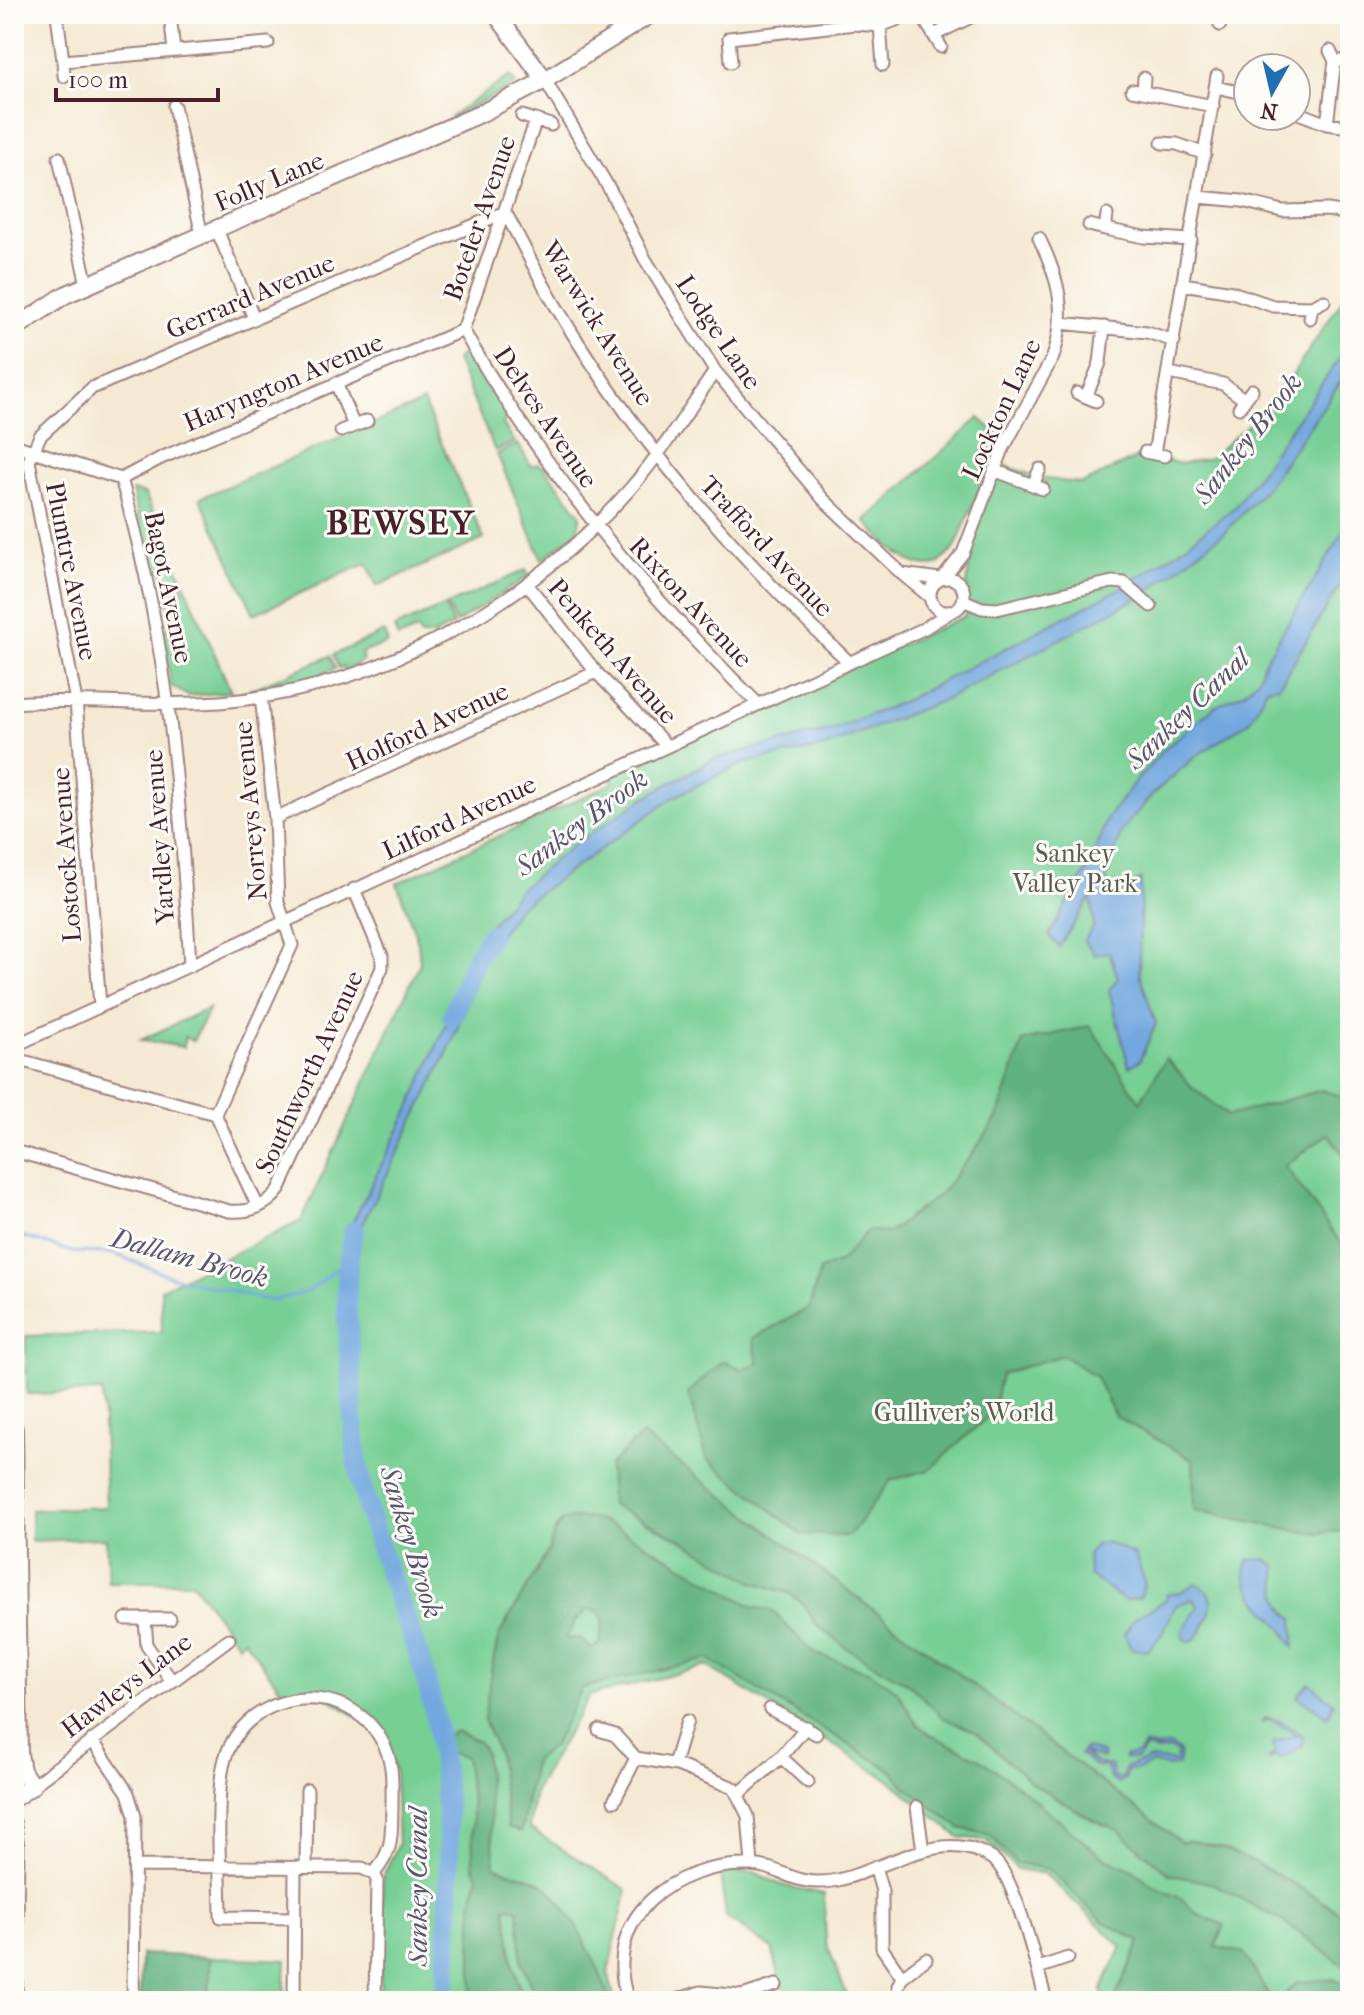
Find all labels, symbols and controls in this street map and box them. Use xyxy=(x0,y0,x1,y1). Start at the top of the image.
scale bar xyxy=(56,52,218,102)
north arrow xyxy=(1232,52,1312,132)
text: 100 m xyxy=(68,66,128,94)
text: N xyxy=(1259,97,1279,125)
street label: Boteler Avenue xyxy=(437,131,522,305)
street label: Folly Lane xyxy=(210,145,329,218)
street label: Warwick Avenue xyxy=(534,234,661,411)
street label: Gerrard Avenue xyxy=(161,247,339,346)
street label: Lodge Lane xyxy=(669,269,768,395)
street label: Haryngton Avenue xyxy=(179,326,388,438)
street label: Lockton Lane xyxy=(955,333,1048,485)
street label: Delves Avenue xyxy=(487,341,604,494)
water label: Sankey Brook xyxy=(1185,366,1309,511)
street label: Trafford Avenue xyxy=(693,469,840,623)
street label: Plumtre Avenue xyxy=(39,479,104,663)
district label: BEWSEY xyxy=(326,503,476,543)
street label: Bagot Avenue xyxy=(137,508,200,666)
street label: Rixton Avenue xyxy=(622,531,759,674)
street label: Penketh Avenue xyxy=(541,572,684,730)
water label: Sankey Canal xyxy=(1118,640,1258,777)
street label: Holford Avenue xyxy=(341,675,514,778)
street label: Norreys Avenue xyxy=(227,720,274,902)
street label: Yardley Avenue xyxy=(138,748,181,927)
water label: Sankey Brook xyxy=(508,762,654,884)
street label: Lostock Avenue xyxy=(45,766,88,944)
street label: Lilford Avenue xyxy=(377,768,541,867)
park label: Sankey Valley Park xyxy=(1011,838,1138,899)
street label: Southworth Avenue xyxy=(249,966,370,1179)
water label: Dallam Brook xyxy=(106,1220,272,1294)
park label: Gulliver's World xyxy=(874,1397,1055,1428)
water label: Sankey Brook xyxy=(372,1461,450,1622)
street label: Hawleys Lane xyxy=(55,1626,198,1744)
water label: Sankey Canal xyxy=(401,1804,434,1967)

